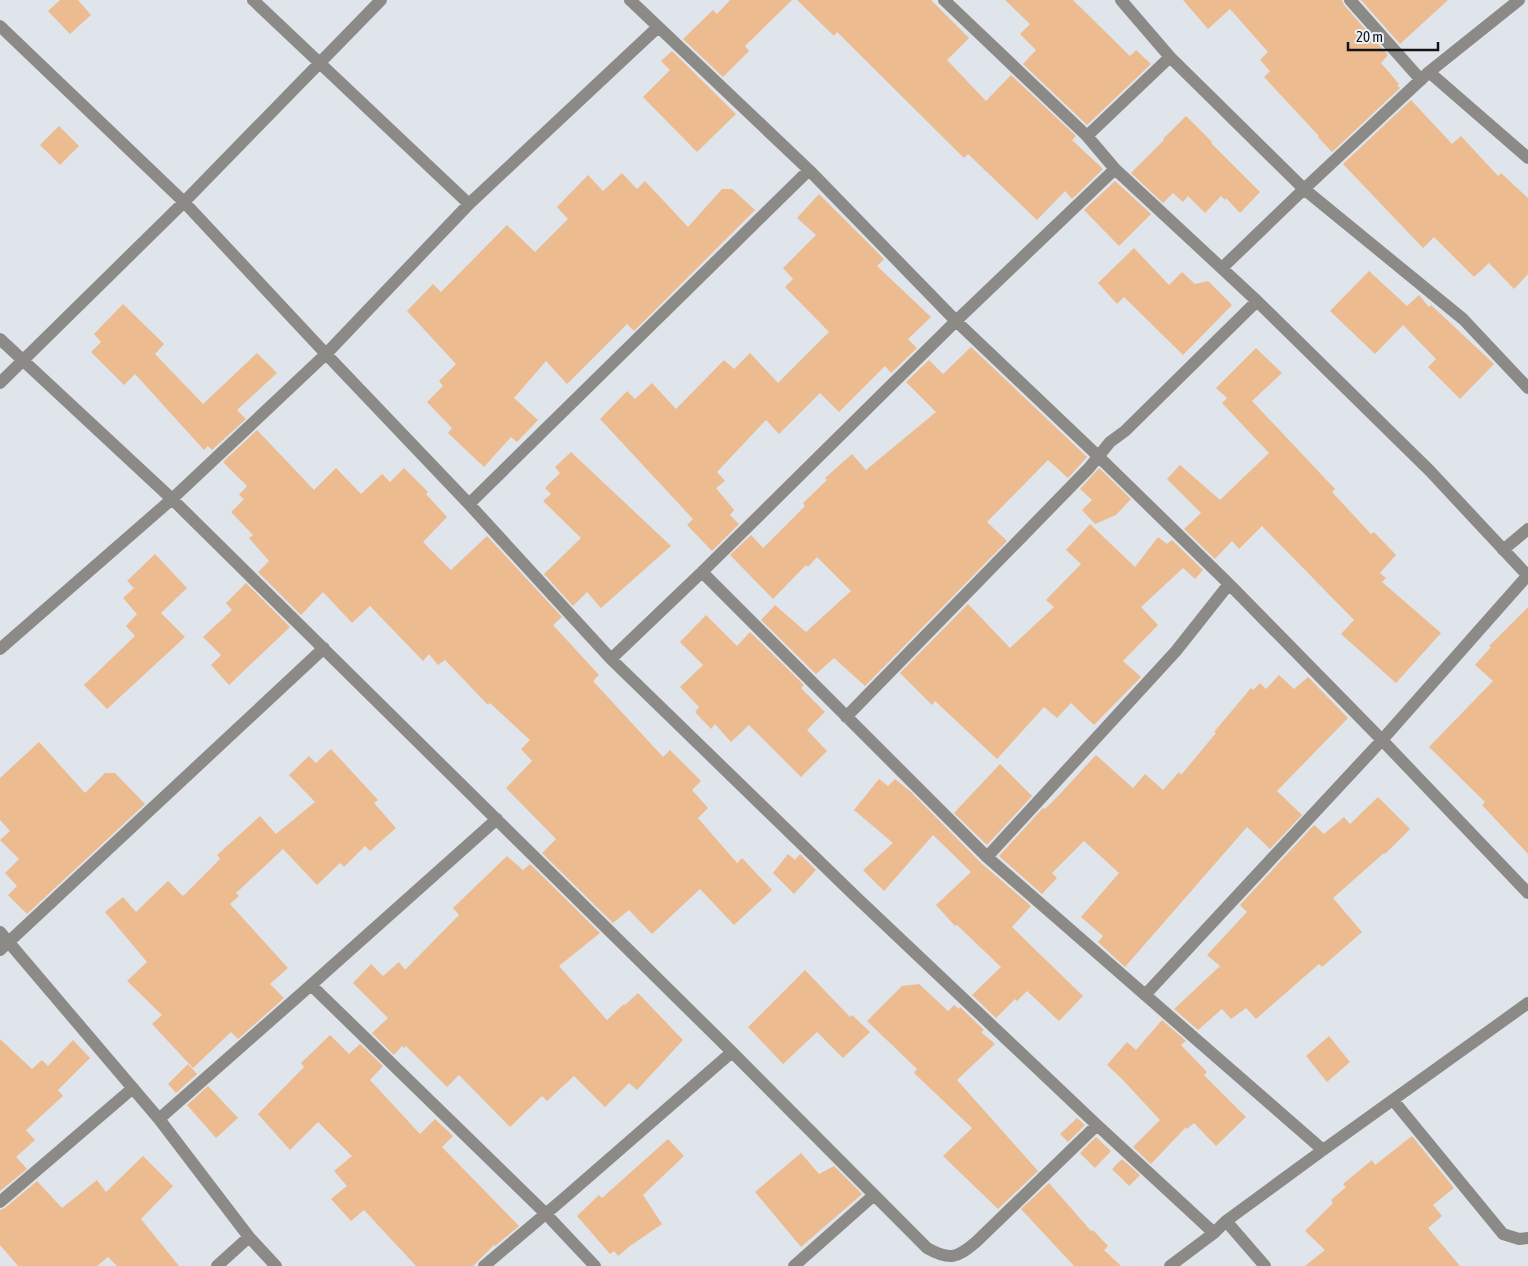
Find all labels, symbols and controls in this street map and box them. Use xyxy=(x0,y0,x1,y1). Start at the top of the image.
scale bar xyxy=(1348,20,1438,52)
text: 20 m xyxy=(1356,28,1383,45)

